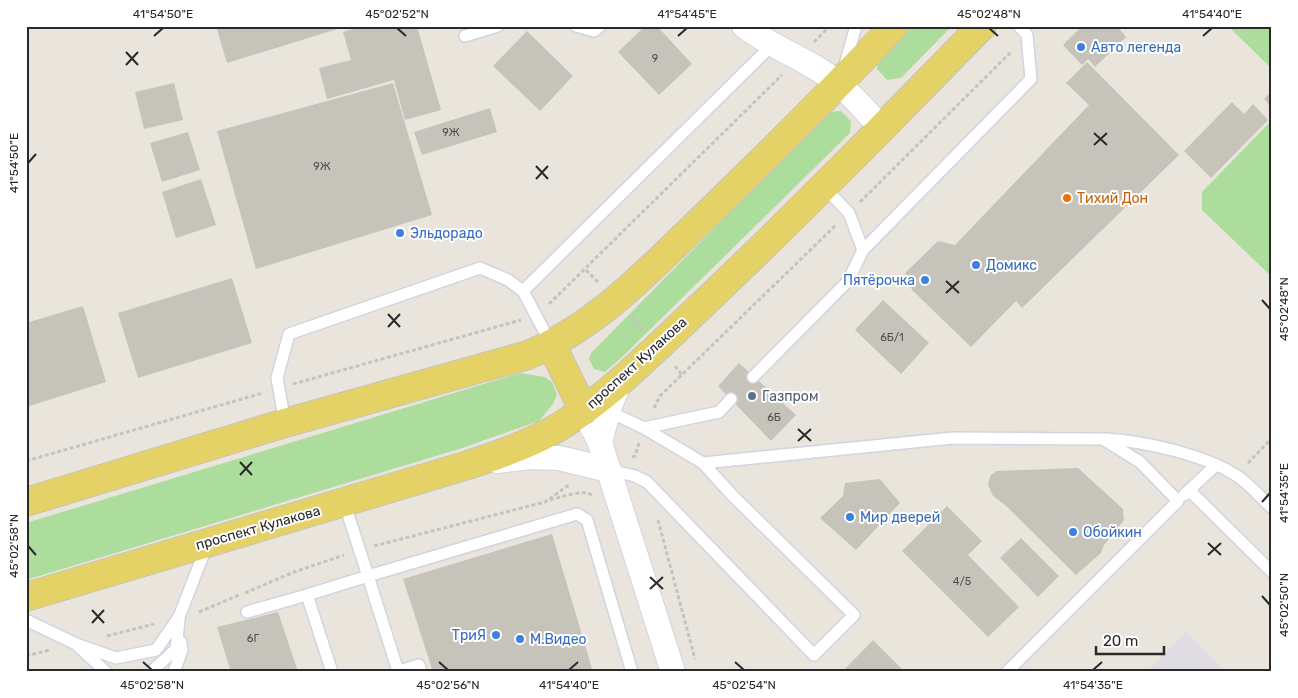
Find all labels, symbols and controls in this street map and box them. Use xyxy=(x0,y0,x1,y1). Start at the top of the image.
text: 41°54'50"E xyxy=(133,7,193,21)
text: 45°02'52"N xyxy=(365,7,429,21)
text: 41°54'45"E xyxy=(657,7,717,21)
text: 45°02'48"N xyxy=(957,7,1021,21)
text: 41°54'40"E xyxy=(1182,7,1242,21)
place label: Авто легенда xyxy=(1091,39,1181,56)
marker: Авто легенда xyxy=(1075,41,1087,53)
house number: 9 xyxy=(652,52,658,65)
house number: 9Ж xyxy=(442,126,460,139)
text: 41°54'50"E xyxy=(7,133,21,193)
house number: 9Ж xyxy=(313,160,331,173)
place label: Тихий Дон xyxy=(1077,190,1148,207)
marker: Тихий Дон xyxy=(1061,192,1073,204)
place label: Эльдорадо xyxy=(410,225,483,242)
marker: Эльдорадо xyxy=(394,227,406,239)
place label: Домикс xyxy=(986,257,1037,274)
marker: Домикс xyxy=(970,259,982,271)
place label: Пятёрочка xyxy=(843,272,915,289)
marker: Пятёрочка xyxy=(919,274,931,286)
text: 45°02'48"N xyxy=(1277,277,1291,341)
street label: проспект Кулакова xyxy=(583,314,691,412)
house number: 6Б/1 xyxy=(880,331,904,344)
place label: Газпром xyxy=(762,388,818,405)
marker: Газпром xyxy=(746,390,758,402)
house number: 6Б xyxy=(767,411,781,424)
text: 41°54'35"E xyxy=(1277,463,1291,523)
street label: проспект Кулакова xyxy=(194,502,322,554)
place label: Мир дверей xyxy=(860,509,940,526)
marker: Мир дверей xyxy=(844,511,856,523)
text: 45°02'58"N xyxy=(7,514,21,578)
place label: Обойкин xyxy=(1083,524,1142,541)
marker: Обойкин xyxy=(1067,526,1079,538)
text: 45°02'50"N xyxy=(1277,573,1291,637)
house number: 4/5 xyxy=(953,575,972,588)
scale bar xyxy=(1096,623,1163,655)
place label: ТриЯ xyxy=(452,627,486,644)
marker: ТриЯ xyxy=(490,629,502,641)
place label: М.Видео xyxy=(530,631,587,648)
house number: 6Г xyxy=(247,632,259,645)
text: 20 m xyxy=(1103,632,1138,650)
marker: М.Видео xyxy=(514,633,526,645)
text: 45°02'58"N xyxy=(120,678,184,692)
text: 45°02'56"N xyxy=(416,678,480,692)
text: 41°54'40"E xyxy=(539,678,599,692)
text: 45°02'54"N xyxy=(712,678,776,692)
text: 41°54'35"E xyxy=(1063,678,1123,692)

